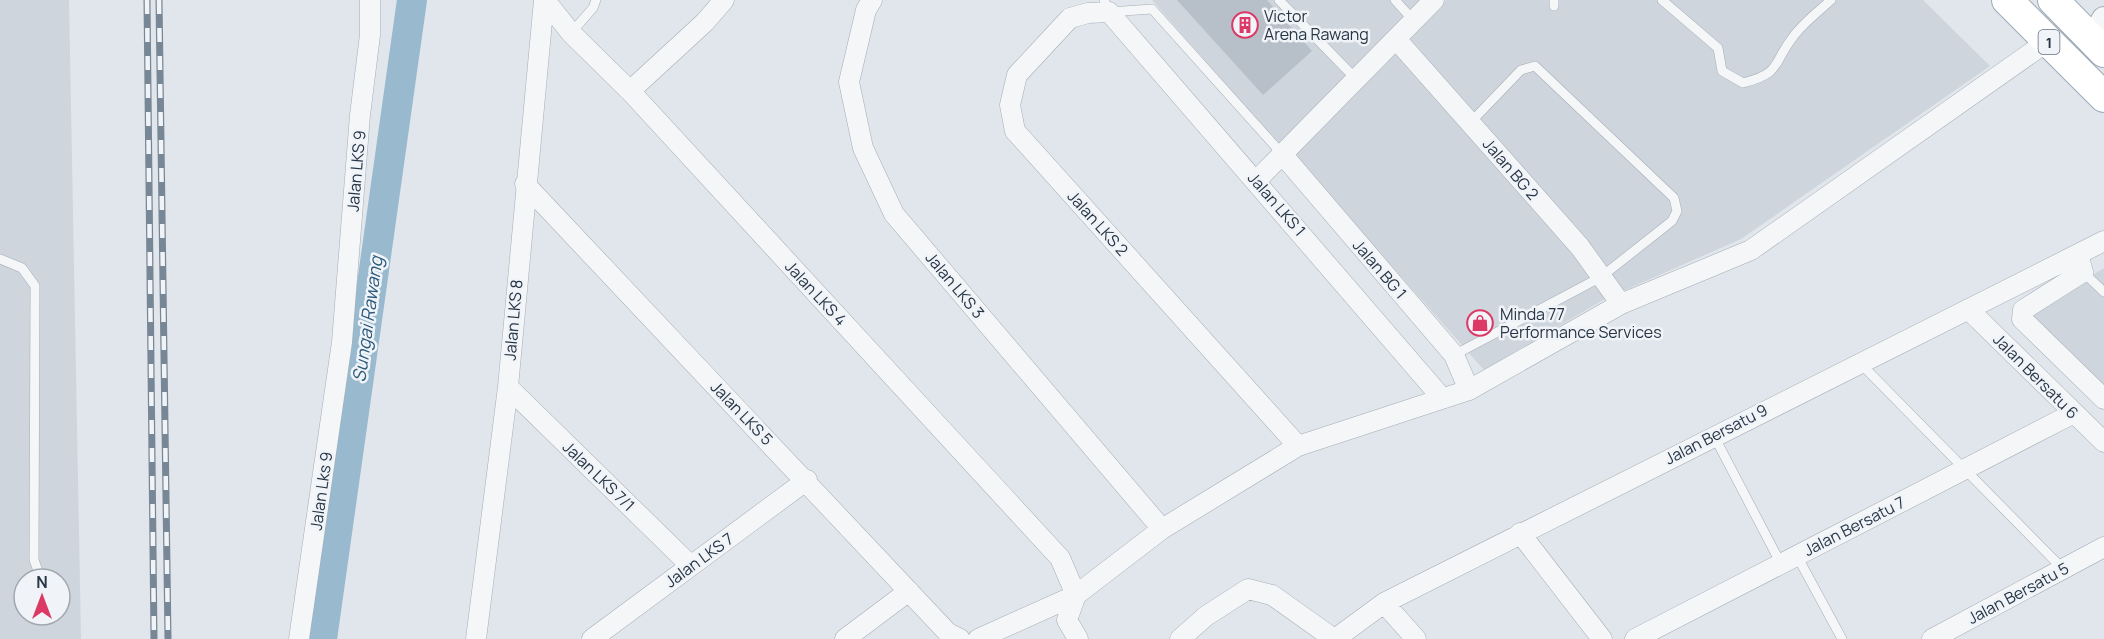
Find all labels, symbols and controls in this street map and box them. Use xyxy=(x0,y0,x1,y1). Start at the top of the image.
place label: Victor Arena Rawang xyxy=(1264,5,1369,45)
building icon: Victor Arena Rawang xyxy=(1230,10,1260,40)
road number: 1 xyxy=(2038,30,2060,54)
street label: Jalan LKS 9 xyxy=(341,129,371,213)
street label: Jalan BG 2 xyxy=(1478,133,1544,205)
street label: Jalan LKS 1 xyxy=(1243,167,1311,241)
street label: Jalan LKS 2 xyxy=(1063,186,1133,260)
street label: Jalan BG 1 xyxy=(1348,235,1412,303)
street label: Jalan LKS 3 xyxy=(921,247,989,323)
water label: Sungai Rawang xyxy=(346,253,388,383)
street label: Jalan LKS 4 xyxy=(780,256,852,330)
street label: Jalan LKS 8 xyxy=(499,279,527,361)
place label: Minda 77 Performance Services xyxy=(1500,303,1662,343)
shop icon: Minda 77 Performance Services xyxy=(1465,308,1495,338)
street label: Jalan Bersatu 6 xyxy=(1988,328,2084,424)
street label: Jalan LKS 5 xyxy=(706,376,778,450)
street label: Jalan Bersatu 9 xyxy=(1661,399,1771,469)
street label: Jalan LKS 7/1 xyxy=(558,436,640,516)
street label: Jalan Lks 9 xyxy=(305,450,337,532)
street label: Jalan Bersatu 7 xyxy=(1800,491,1908,561)
street label: Jalan LKS 7 xyxy=(660,528,738,592)
street label: Jalan Bersatu 5 xyxy=(1963,557,2073,629)
north arrow xyxy=(12,567,72,627)
text: N xyxy=(36,571,48,593)

